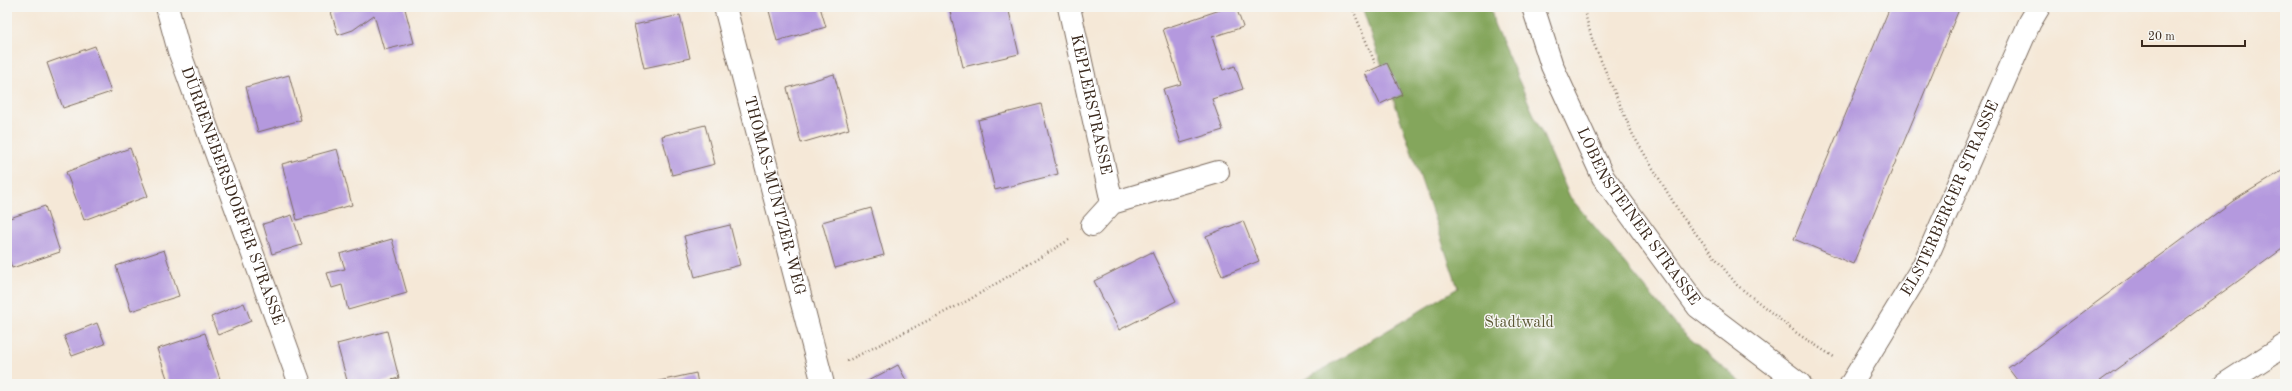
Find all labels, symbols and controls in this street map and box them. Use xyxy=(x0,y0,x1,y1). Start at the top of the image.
scale bar xyxy=(2142,22,2245,48)
text: 20 m xyxy=(2148,31,2175,43)
street label: KEPLERSTRASSE xyxy=(1067,33,1114,176)
street label: DÜRRENEBERSDORFER STRASSE xyxy=(177,65,286,328)
street label: THOMAS-MÜNTZER-WEG xyxy=(741,95,808,297)
street label: ELSTERBERGER STRASSE xyxy=(1898,98,2002,299)
street label: LOBENSTEINER STRASSE xyxy=(1573,125,1702,309)
park label: Stadtwald xyxy=(1484,315,1554,331)

